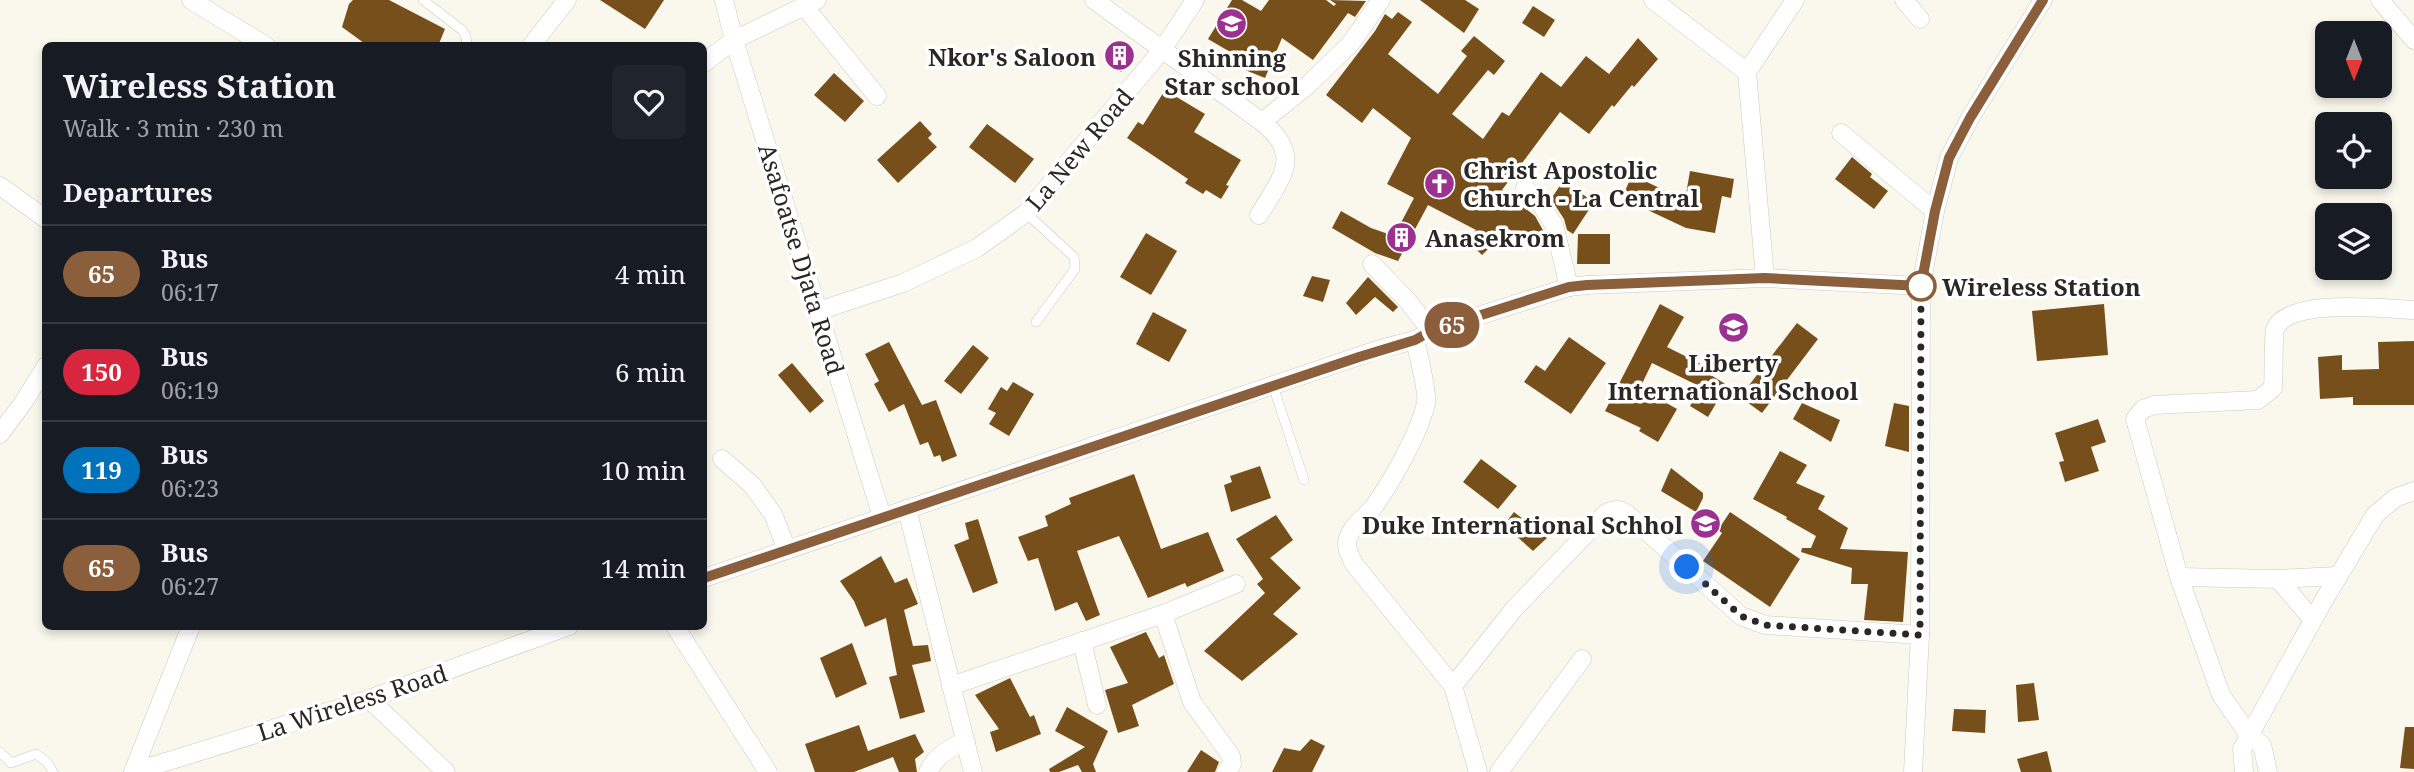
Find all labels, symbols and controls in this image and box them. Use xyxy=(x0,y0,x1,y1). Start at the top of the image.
school or university icon: Shinning Star school xyxy=(1215,6,1249,40)
north arrow xyxy=(2315,21,2392,98)
map controls xyxy=(2315,21,2392,280)
building icon: Nkor's Saloon xyxy=(1102,39,1136,73)
place label: Nkor's Saloon xyxy=(928,40,1096,73)
place label: Shinning Star school xyxy=(1165,41,1300,102)
text: Wireless Station xyxy=(63,63,336,108)
button: heart xyxy=(612,65,686,139)
street label: La New Road xyxy=(1018,81,1140,217)
text: Walk · 3 min · 230 m xyxy=(63,112,283,144)
button: locate xyxy=(2315,112,2392,189)
street label: Asafoatse Djata Road xyxy=(751,139,853,379)
place label: Christ Apostolic Church - La Central xyxy=(1463,153,1700,214)
church icon: Christ Apostolic Church - La Central xyxy=(1423,166,1457,200)
text: Departures xyxy=(63,174,213,210)
button: layers xyxy=(2315,203,2392,280)
building icon: Anasekrom xyxy=(1385,220,1419,254)
place label: Anasekrom xyxy=(1425,221,1565,254)
text: Bus xyxy=(161,240,208,276)
text: 4 min xyxy=(615,256,686,292)
text: 65 xyxy=(88,257,115,290)
place label: Wireless Station xyxy=(1942,270,2141,303)
marker: Wireless Station xyxy=(1906,271,1936,301)
text: 06:17 xyxy=(161,276,219,308)
line badge: 65 xyxy=(1420,302,1484,348)
text: 65 xyxy=(1438,308,1466,341)
school or university icon: Liberty International School xyxy=(1716,311,1750,345)
text: Bus xyxy=(161,338,208,374)
place label: Liberty International School xyxy=(1608,346,1859,407)
text: 6 min xyxy=(615,354,686,390)
text: 150 xyxy=(81,355,122,388)
text: 06:19 xyxy=(161,374,219,406)
text: Bus xyxy=(161,436,208,472)
text: 10 min xyxy=(601,452,686,488)
text: 119 xyxy=(81,453,122,486)
text: 06:23 xyxy=(161,472,219,504)
school or university icon: Duke International Schhol xyxy=(1689,507,1723,541)
place label: Duke International Schhol xyxy=(1362,508,1684,541)
text: Bus xyxy=(161,534,208,570)
your location xyxy=(1669,549,1704,584)
text: 14 min xyxy=(601,550,686,586)
text: 65 xyxy=(88,551,115,584)
text: 06:27 xyxy=(161,570,219,602)
street label: La Wireless Road xyxy=(253,656,451,748)

